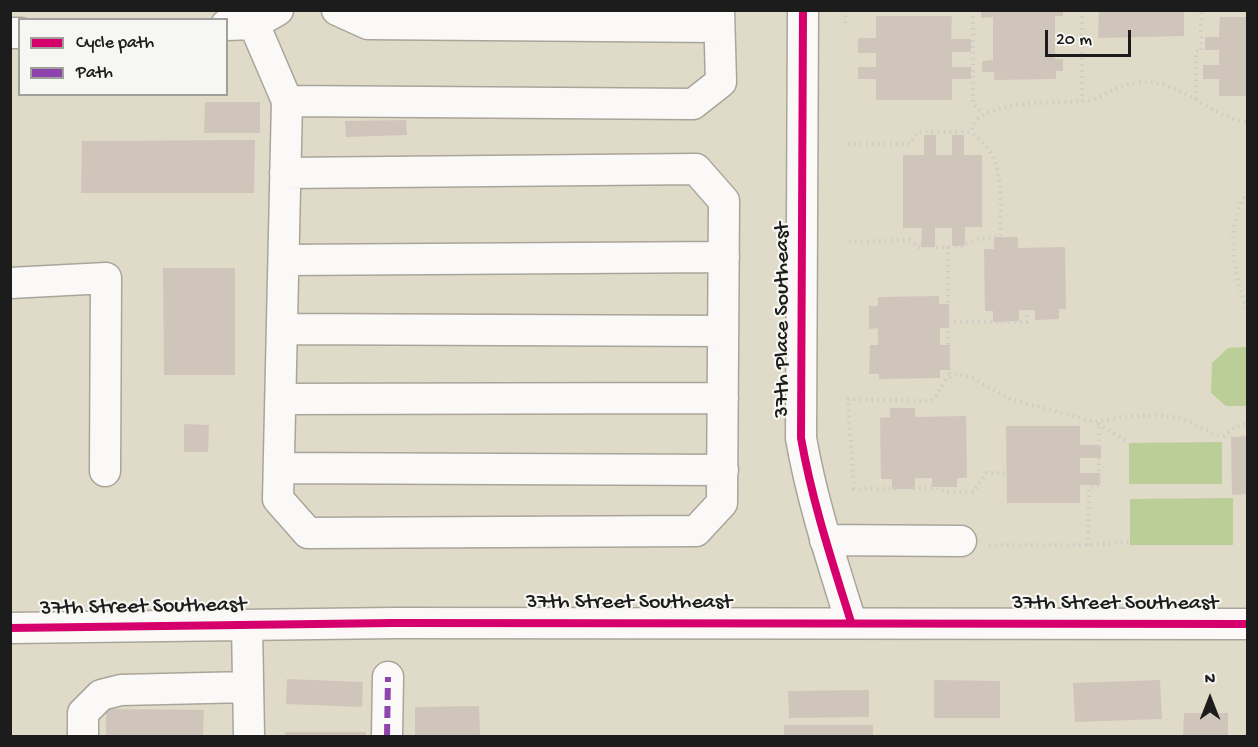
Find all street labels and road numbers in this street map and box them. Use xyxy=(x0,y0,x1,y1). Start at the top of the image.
street label: 37th Place Southeast xyxy=(771,222,797,418)
street label: 37th Street Southeast xyxy=(526,591,732,617)
street label: 37th Street Southeast xyxy=(1012,592,1218,618)
street label: 37th Street Southeast xyxy=(40,593,246,623)

